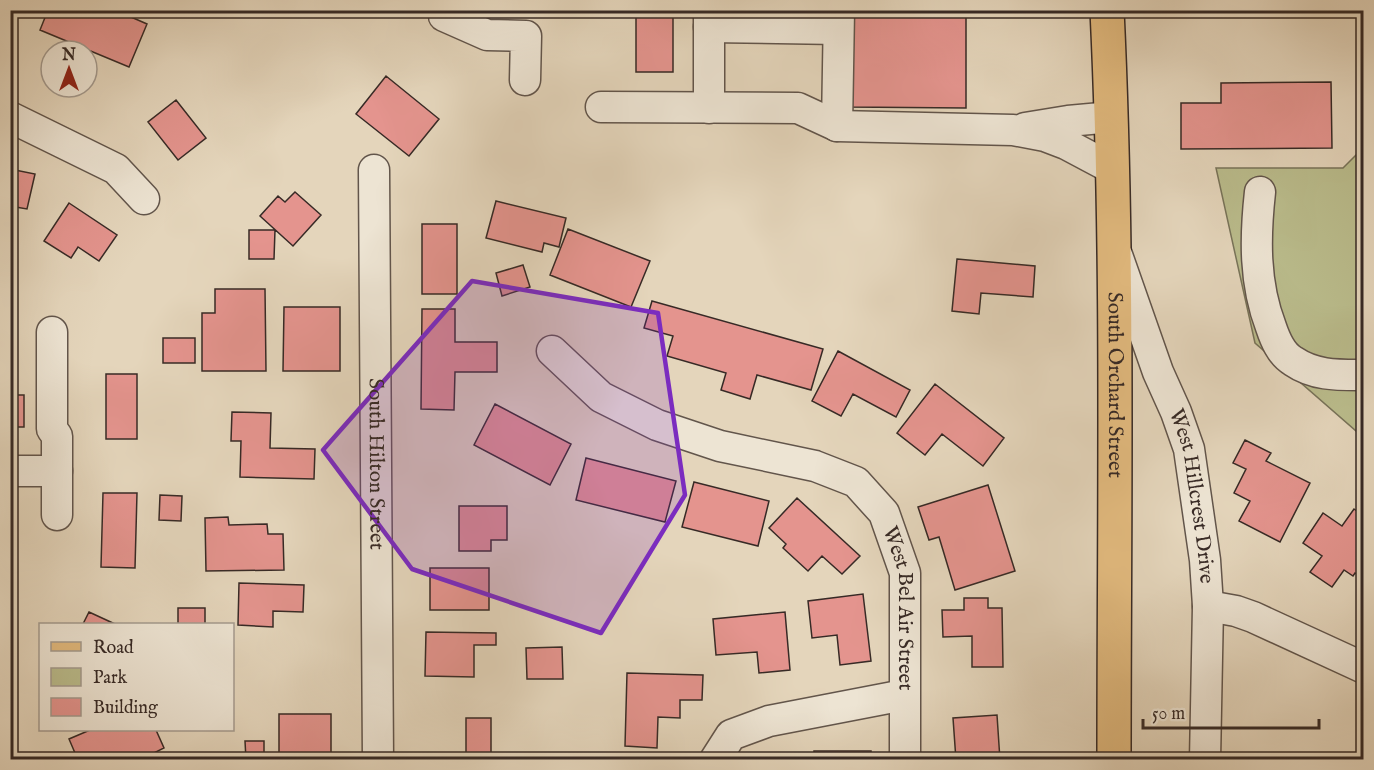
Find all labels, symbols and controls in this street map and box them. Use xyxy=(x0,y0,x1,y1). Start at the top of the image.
north arrow xyxy=(39,39,99,99)
text: N xyxy=(61,46,76,66)
street label: South Orchard Street xyxy=(1101,292,1129,478)
street label: South Hilton Street xyxy=(362,378,390,550)
street label: West Hillcrest Drive xyxy=(1162,405,1220,585)
street label: West Bel Air Street xyxy=(876,523,919,690)
legend xyxy=(39,623,234,731)
text: Road xyxy=(93,637,134,660)
text: Park xyxy=(93,667,128,690)
scale bar xyxy=(1143,692,1318,730)
text: Building xyxy=(93,697,158,720)
text: 50 m xyxy=(1152,703,1185,726)

